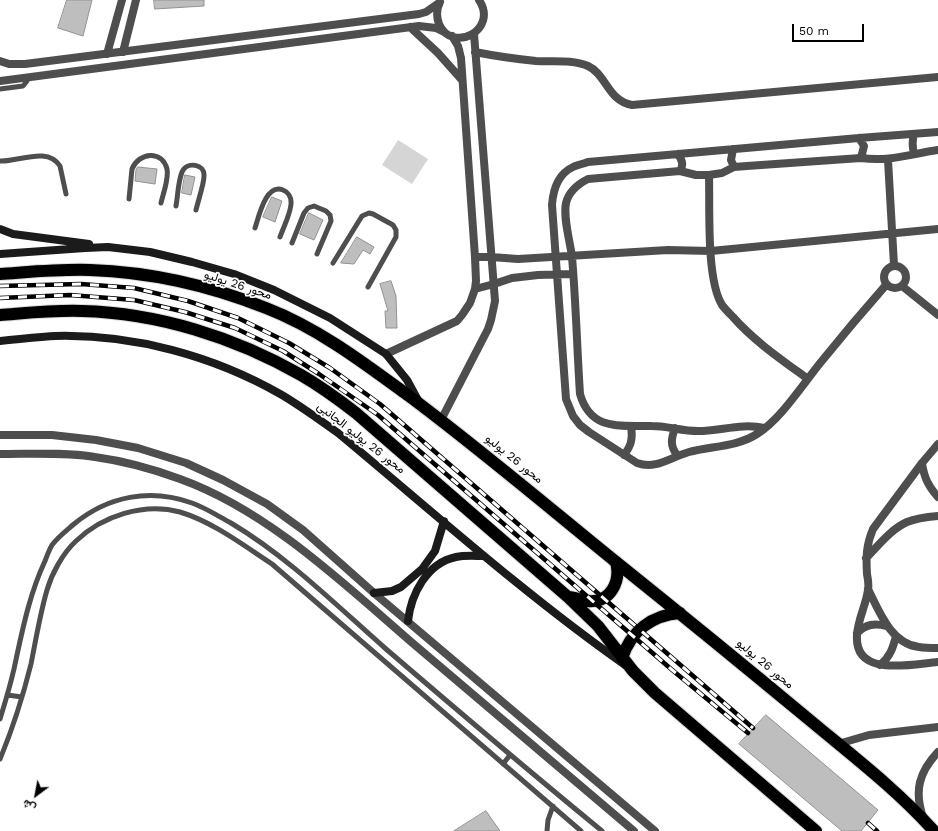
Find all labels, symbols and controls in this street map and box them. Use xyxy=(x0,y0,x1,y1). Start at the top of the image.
scale bar xyxy=(794,16,866,42)
text: 50 m xyxy=(799,24,829,38)
street label: محور 26 يوليو xyxy=(202,267,274,303)
street label: محور 26 يوليو الجانبى xyxy=(314,399,408,477)
street label: محور 26 يوليو xyxy=(482,431,546,487)
street label: محور 26 يوليو xyxy=(734,636,796,692)
north arrow xyxy=(16,775,56,815)
text: ش xyxy=(20,797,38,815)

